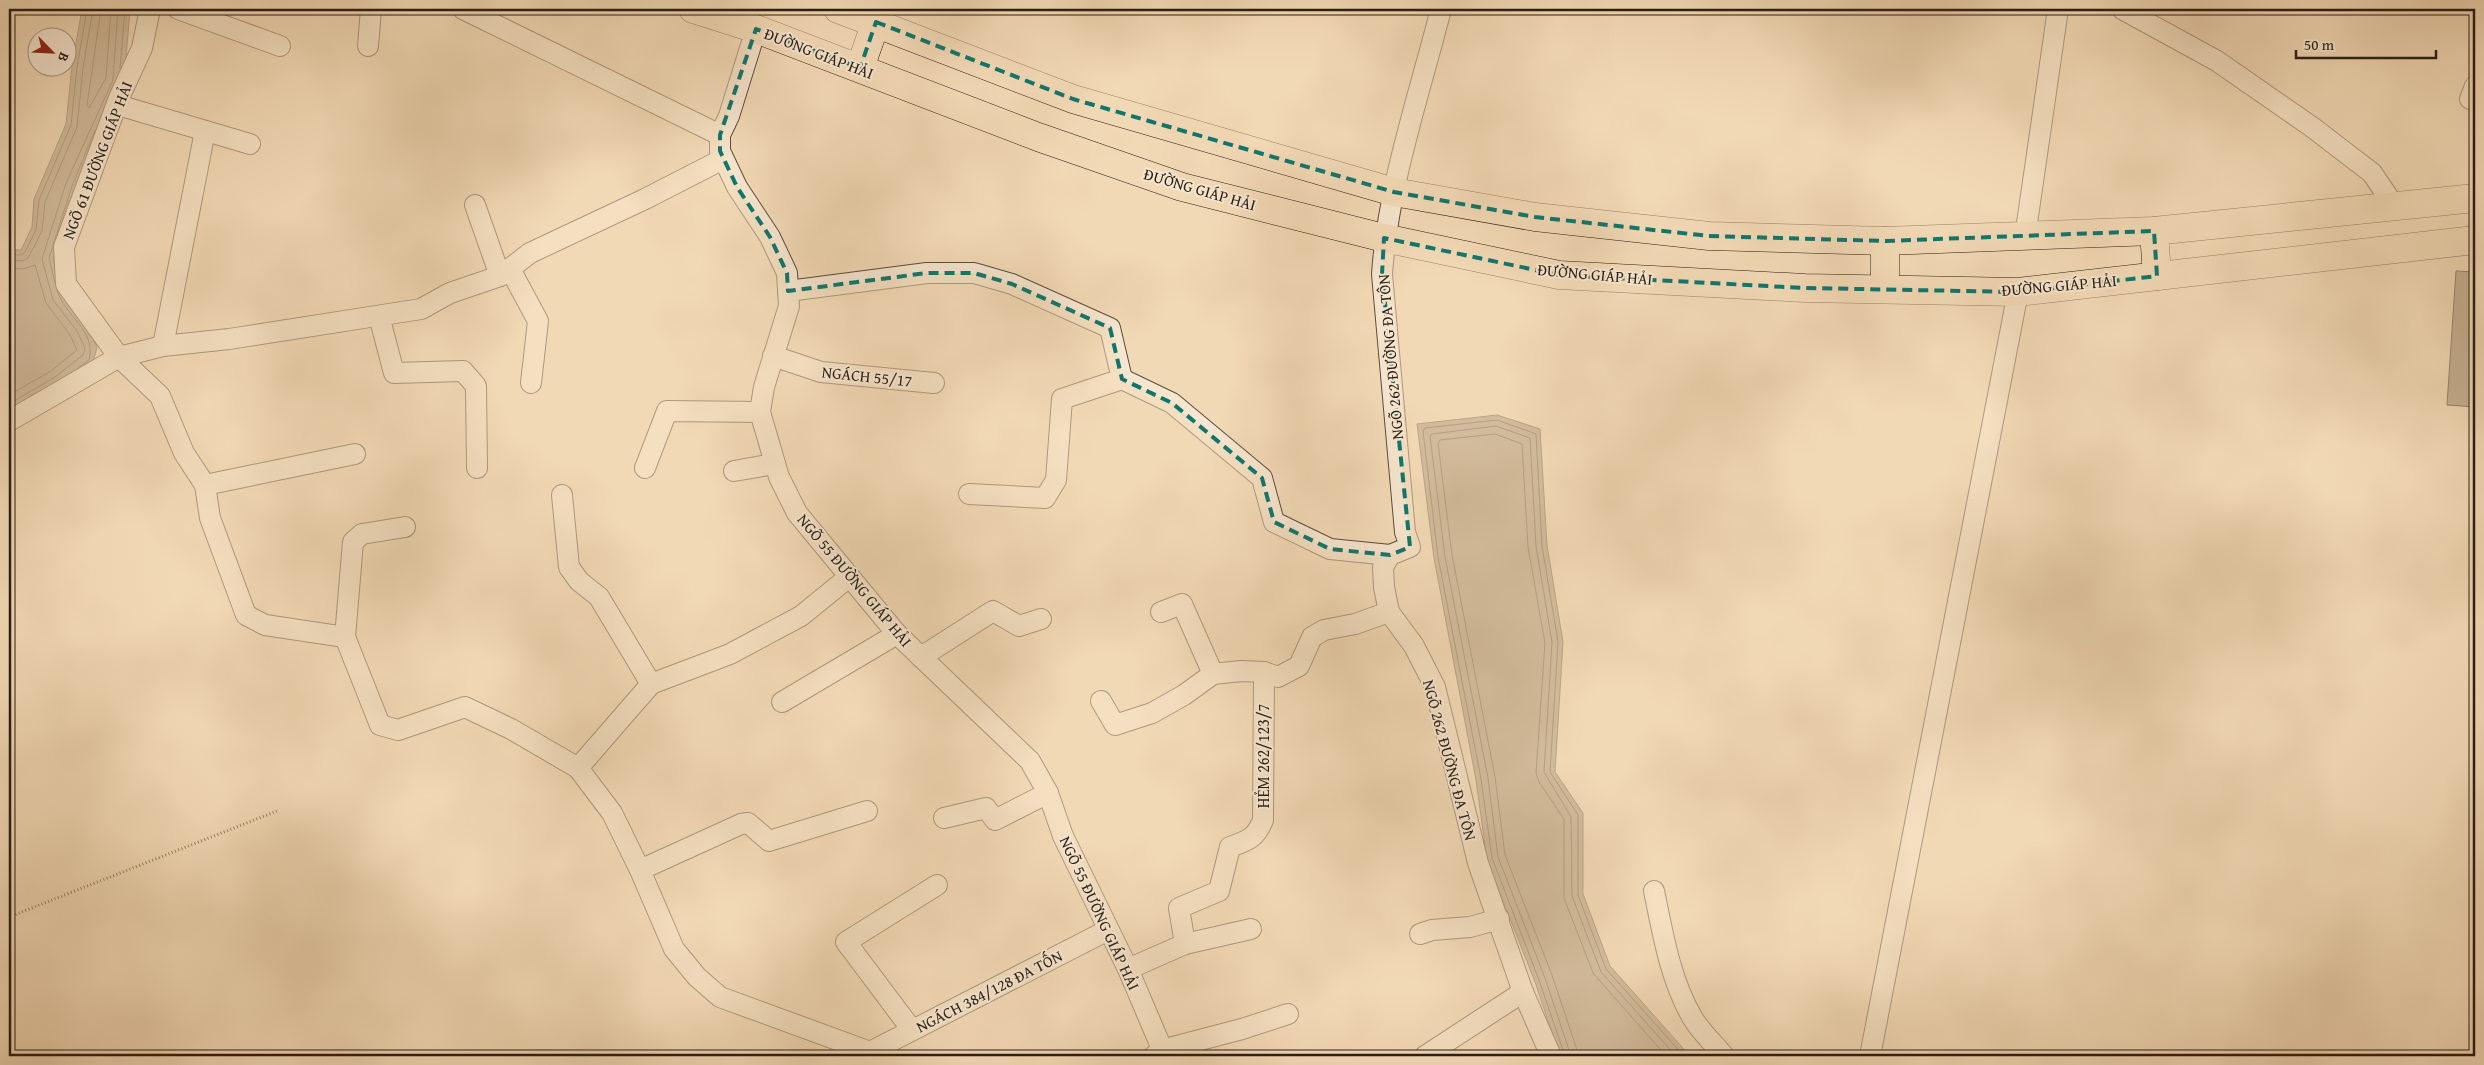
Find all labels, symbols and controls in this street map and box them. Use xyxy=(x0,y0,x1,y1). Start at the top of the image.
street label: ĐƯỜNG GIÁP HẢI xyxy=(761,21,877,85)
north arrow xyxy=(28,28,78,78)
scale bar xyxy=(2296,28,2436,60)
text: 50 m xyxy=(2304,34,2335,55)
text: B xyxy=(53,49,75,65)
street label: NGÕ 61 ĐƯỜNG GIÁP HẢI xyxy=(56,77,138,243)
street label: ĐƯỜNG GIÁP HẢI xyxy=(1141,162,1259,216)
street label: ĐƯỜNG GIÁP HẢI xyxy=(1536,257,1654,291)
street label: ĐƯỜNG GIÁP HẢI xyxy=(2000,268,2118,302)
street label: NGÕ 262 ĐƯỜNG ĐA TÔN xyxy=(1371,273,1409,441)
street label: NGÁCH 55/17 xyxy=(821,359,914,393)
street label: NGÕ 55 ĐƯỜNG GIÁP HẢI xyxy=(792,508,918,652)
street label: NGÕ 262 ĐƯỜNG ĐA TÔN xyxy=(1417,677,1483,844)
street label: HẺM 262/123/7 xyxy=(1251,704,1275,808)
street label: NGÕ 55 ĐƯỜNG GIÁP HẢI xyxy=(1054,832,1146,994)
street label: NGÁCH 384/128 ĐA TỐN xyxy=(911,942,1067,1038)

